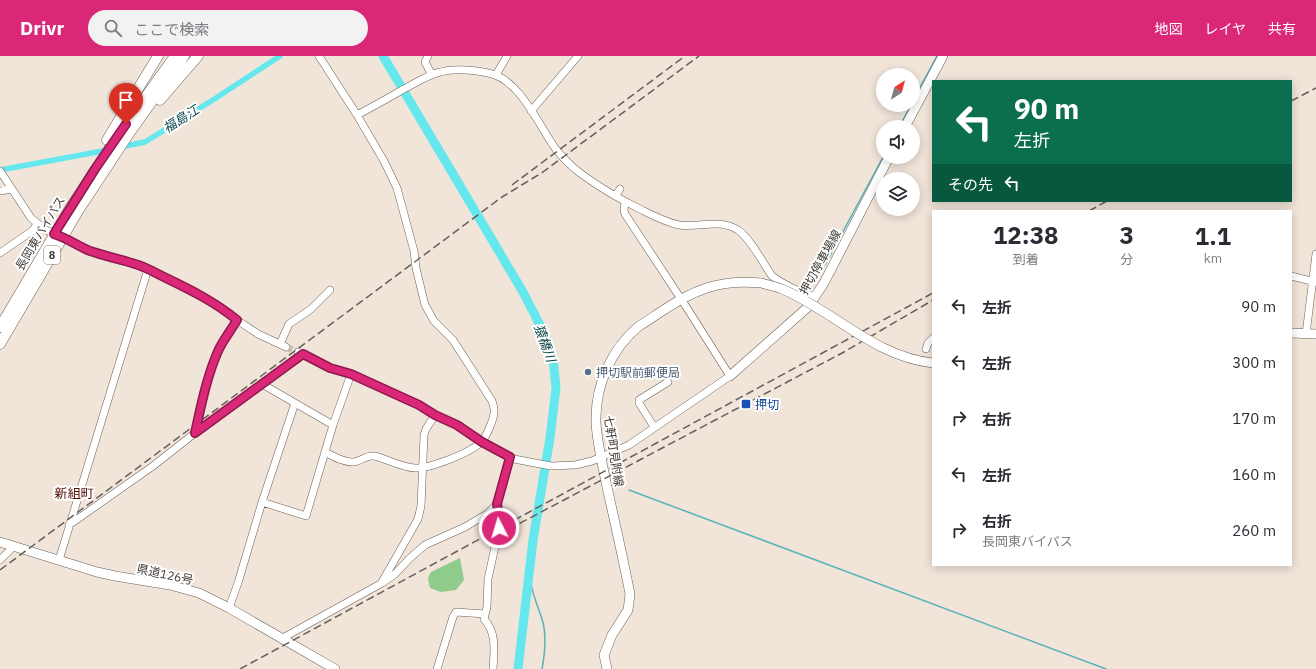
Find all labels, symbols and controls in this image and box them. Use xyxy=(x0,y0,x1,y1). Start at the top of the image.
search box xyxy=(88,10,368,46)
text: Drivr xyxy=(20,16,64,40)
icon: search xyxy=(102,17,124,39)
text: ここで検索 xyxy=(134,20,209,39)
text: 地図 xyxy=(1154,20,1182,38)
text: レイヤ xyxy=(1204,20,1246,38)
text: 共有 xyxy=(1268,20,1296,38)
north arrow xyxy=(876,68,920,112)
map controls xyxy=(876,68,920,216)
pin xyxy=(109,83,143,124)
icon: arrive xyxy=(115,89,137,111)
text: 90 m xyxy=(1014,90,1079,127)
icon: left xyxy=(948,96,1000,148)
water label: 福島江 xyxy=(160,100,204,137)
button: sound xyxy=(876,120,920,164)
text: 左折 xyxy=(1014,129,1050,152)
button: layers xyxy=(876,172,920,216)
icon: left xyxy=(1001,172,1023,194)
text: その先 xyxy=(948,175,993,194)
street label: 長岡東バイパス xyxy=(12,193,68,273)
text: 12:38 xyxy=(993,219,1058,251)
text: 3 xyxy=(1119,219,1134,251)
text: 1.1 xyxy=(1195,220,1231,252)
street label: 押切停車場線 xyxy=(796,227,844,297)
road number: 8 xyxy=(44,246,60,264)
text: km xyxy=(1204,250,1222,267)
text: 到着 xyxy=(1013,251,1039,268)
text: 分 xyxy=(1120,251,1133,268)
icon: left xyxy=(948,295,970,317)
text: 90 m xyxy=(1241,297,1276,316)
text: 左折 xyxy=(982,298,1012,317)
water label: 猿橋川 xyxy=(530,322,560,366)
icon: left xyxy=(948,351,970,373)
text: 300 m xyxy=(1232,353,1276,372)
text: 左折 xyxy=(982,354,1012,373)
place label: 押切駅前郵便局 xyxy=(596,365,680,380)
marker: 押切駅前郵便局 xyxy=(583,367,593,377)
place label: 押切 xyxy=(755,397,779,412)
marker: 押切 xyxy=(740,398,752,410)
icon: right xyxy=(948,407,970,429)
text: 170 m xyxy=(1232,409,1276,428)
text: 右折 xyxy=(982,410,1012,429)
street label: 七軒町見附線 xyxy=(601,414,627,488)
icon: left xyxy=(948,463,970,485)
text: 160 m xyxy=(1232,465,1276,484)
text: 左折 xyxy=(982,466,1012,485)
district label: 新組町 xyxy=(54,485,94,502)
position arrow xyxy=(478,507,520,549)
text: 右折 xyxy=(982,512,1012,531)
icon: right xyxy=(948,519,970,541)
text: 260 m xyxy=(1232,521,1276,540)
text: 長岡東バイパス xyxy=(982,533,1073,550)
street label: 県道126号 xyxy=(135,561,195,587)

